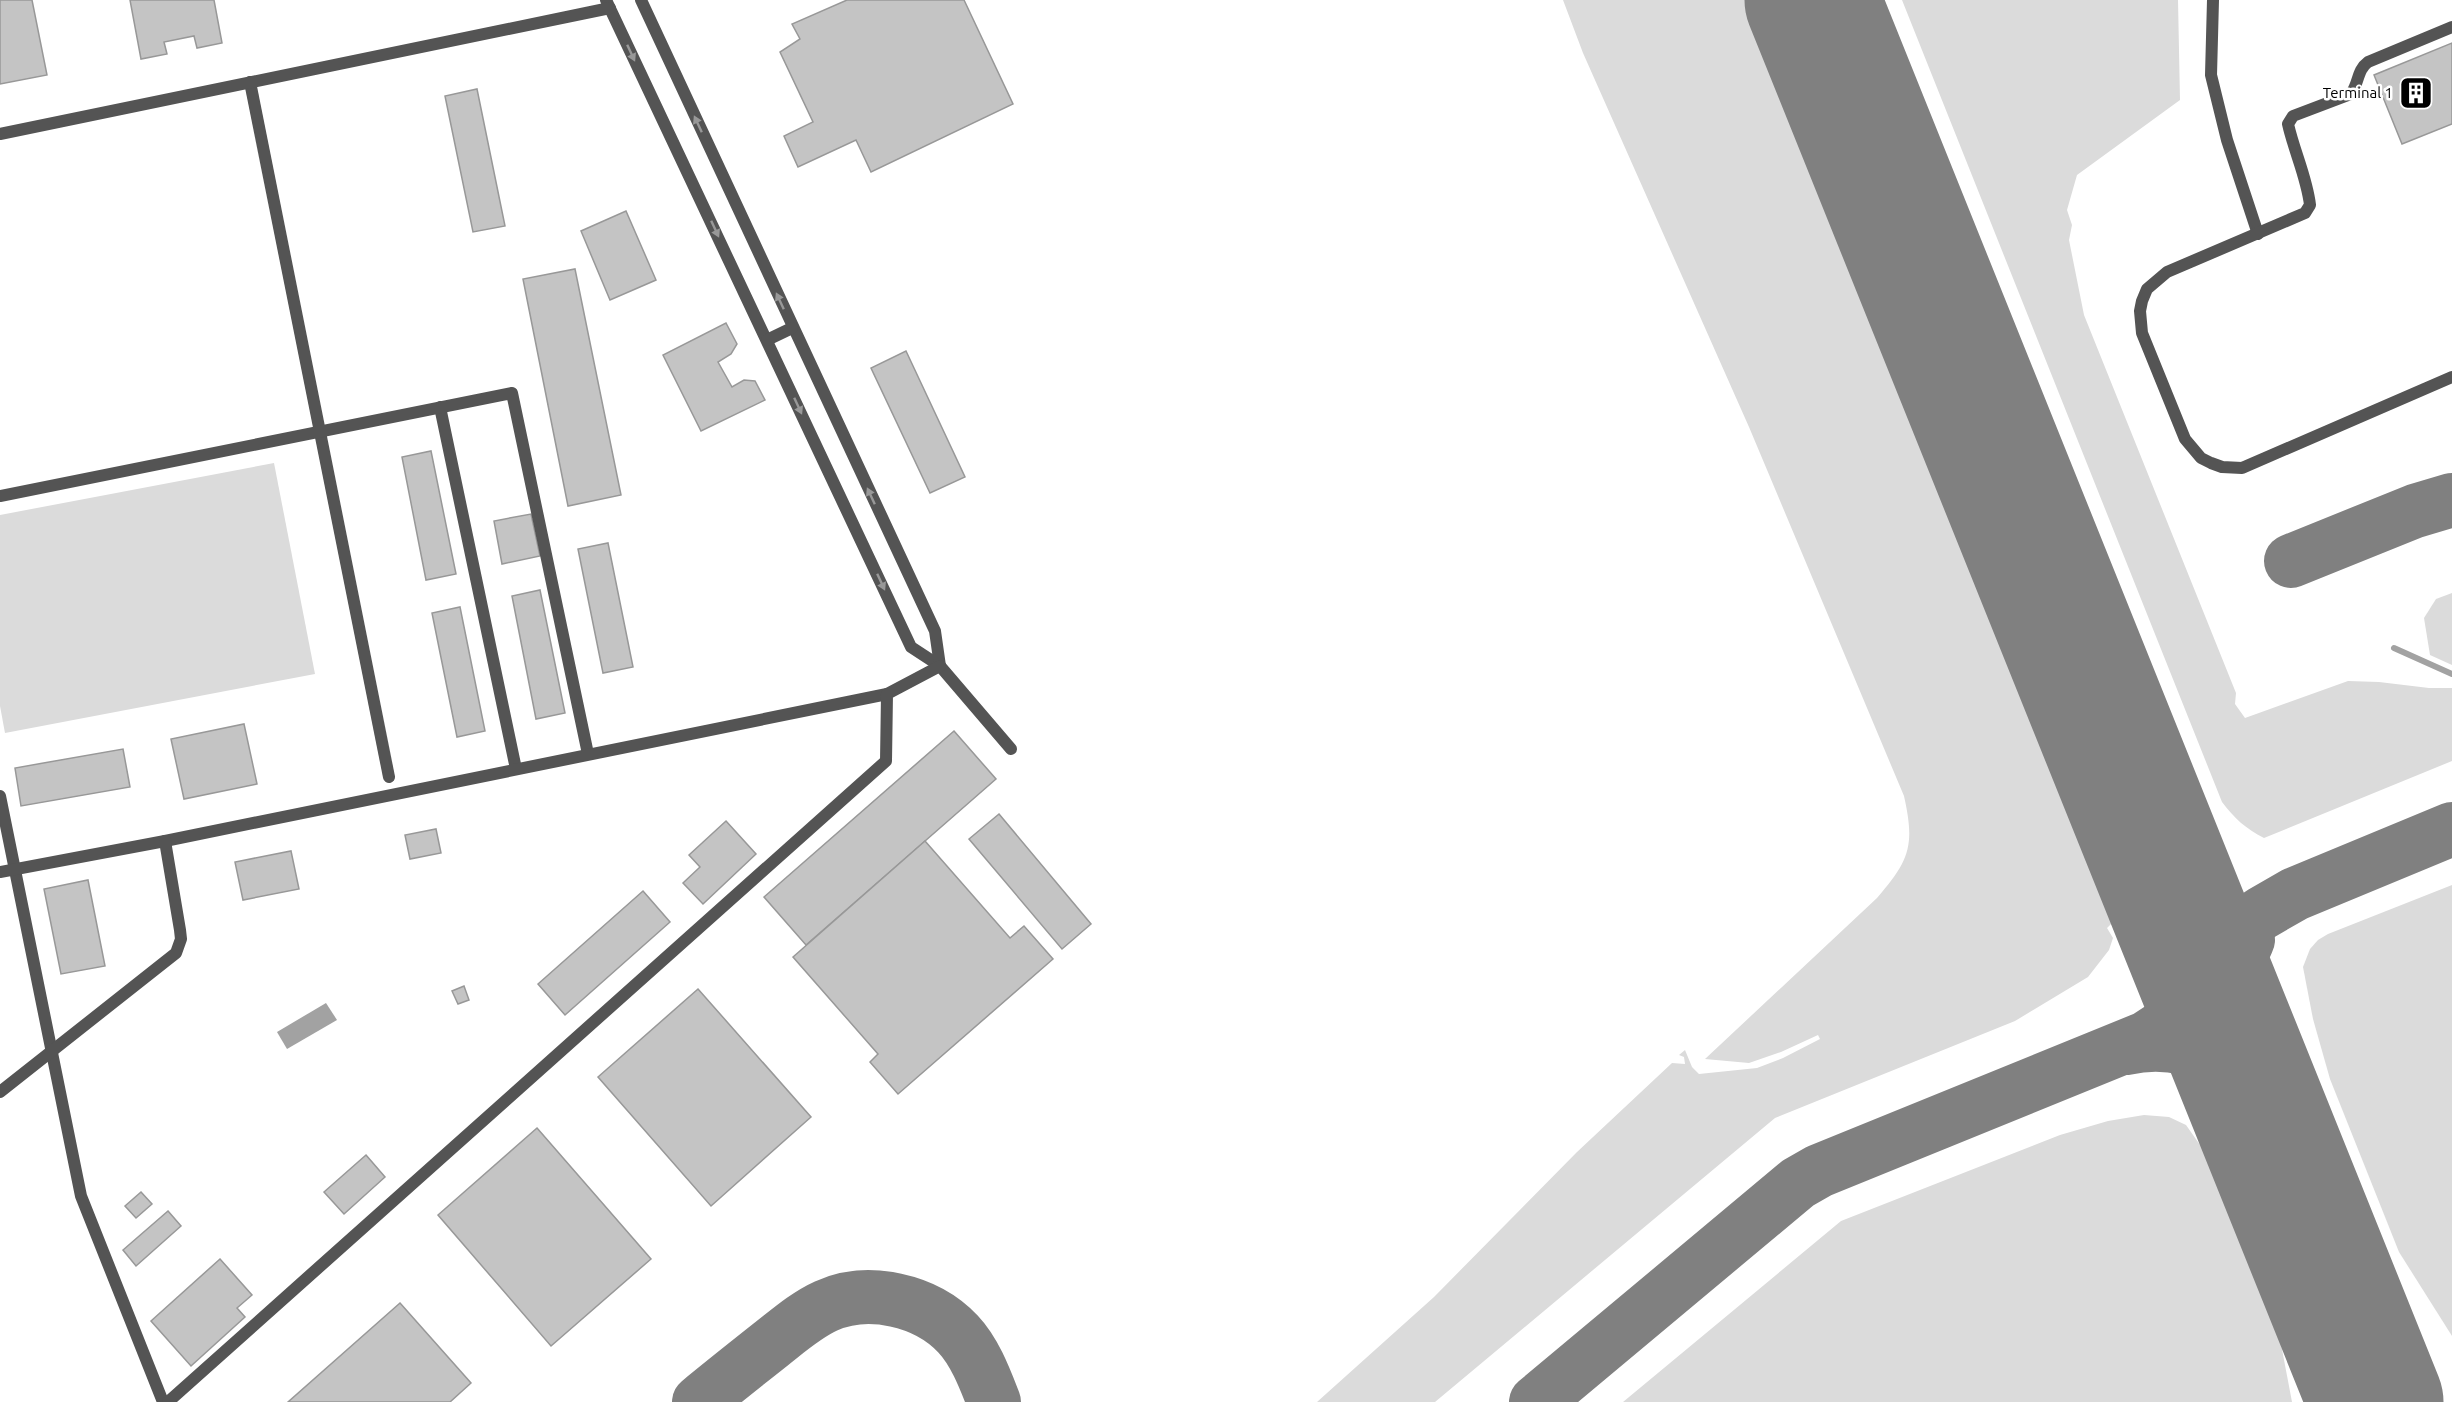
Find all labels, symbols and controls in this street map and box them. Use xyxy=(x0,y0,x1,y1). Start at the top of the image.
one-way arrow xyxy=(627,44,636,61)
building icon: Terminal 1 xyxy=(2398,75,2434,111)
place label: Terminal 1 xyxy=(2323,84,2393,101)
one-way arrow xyxy=(693,115,702,132)
one-way arrow xyxy=(710,221,719,238)
one-way arrow xyxy=(775,292,784,309)
one-way arrow xyxy=(793,397,803,415)
one-way arrow xyxy=(867,488,876,505)
one-way arrow xyxy=(876,574,885,591)

